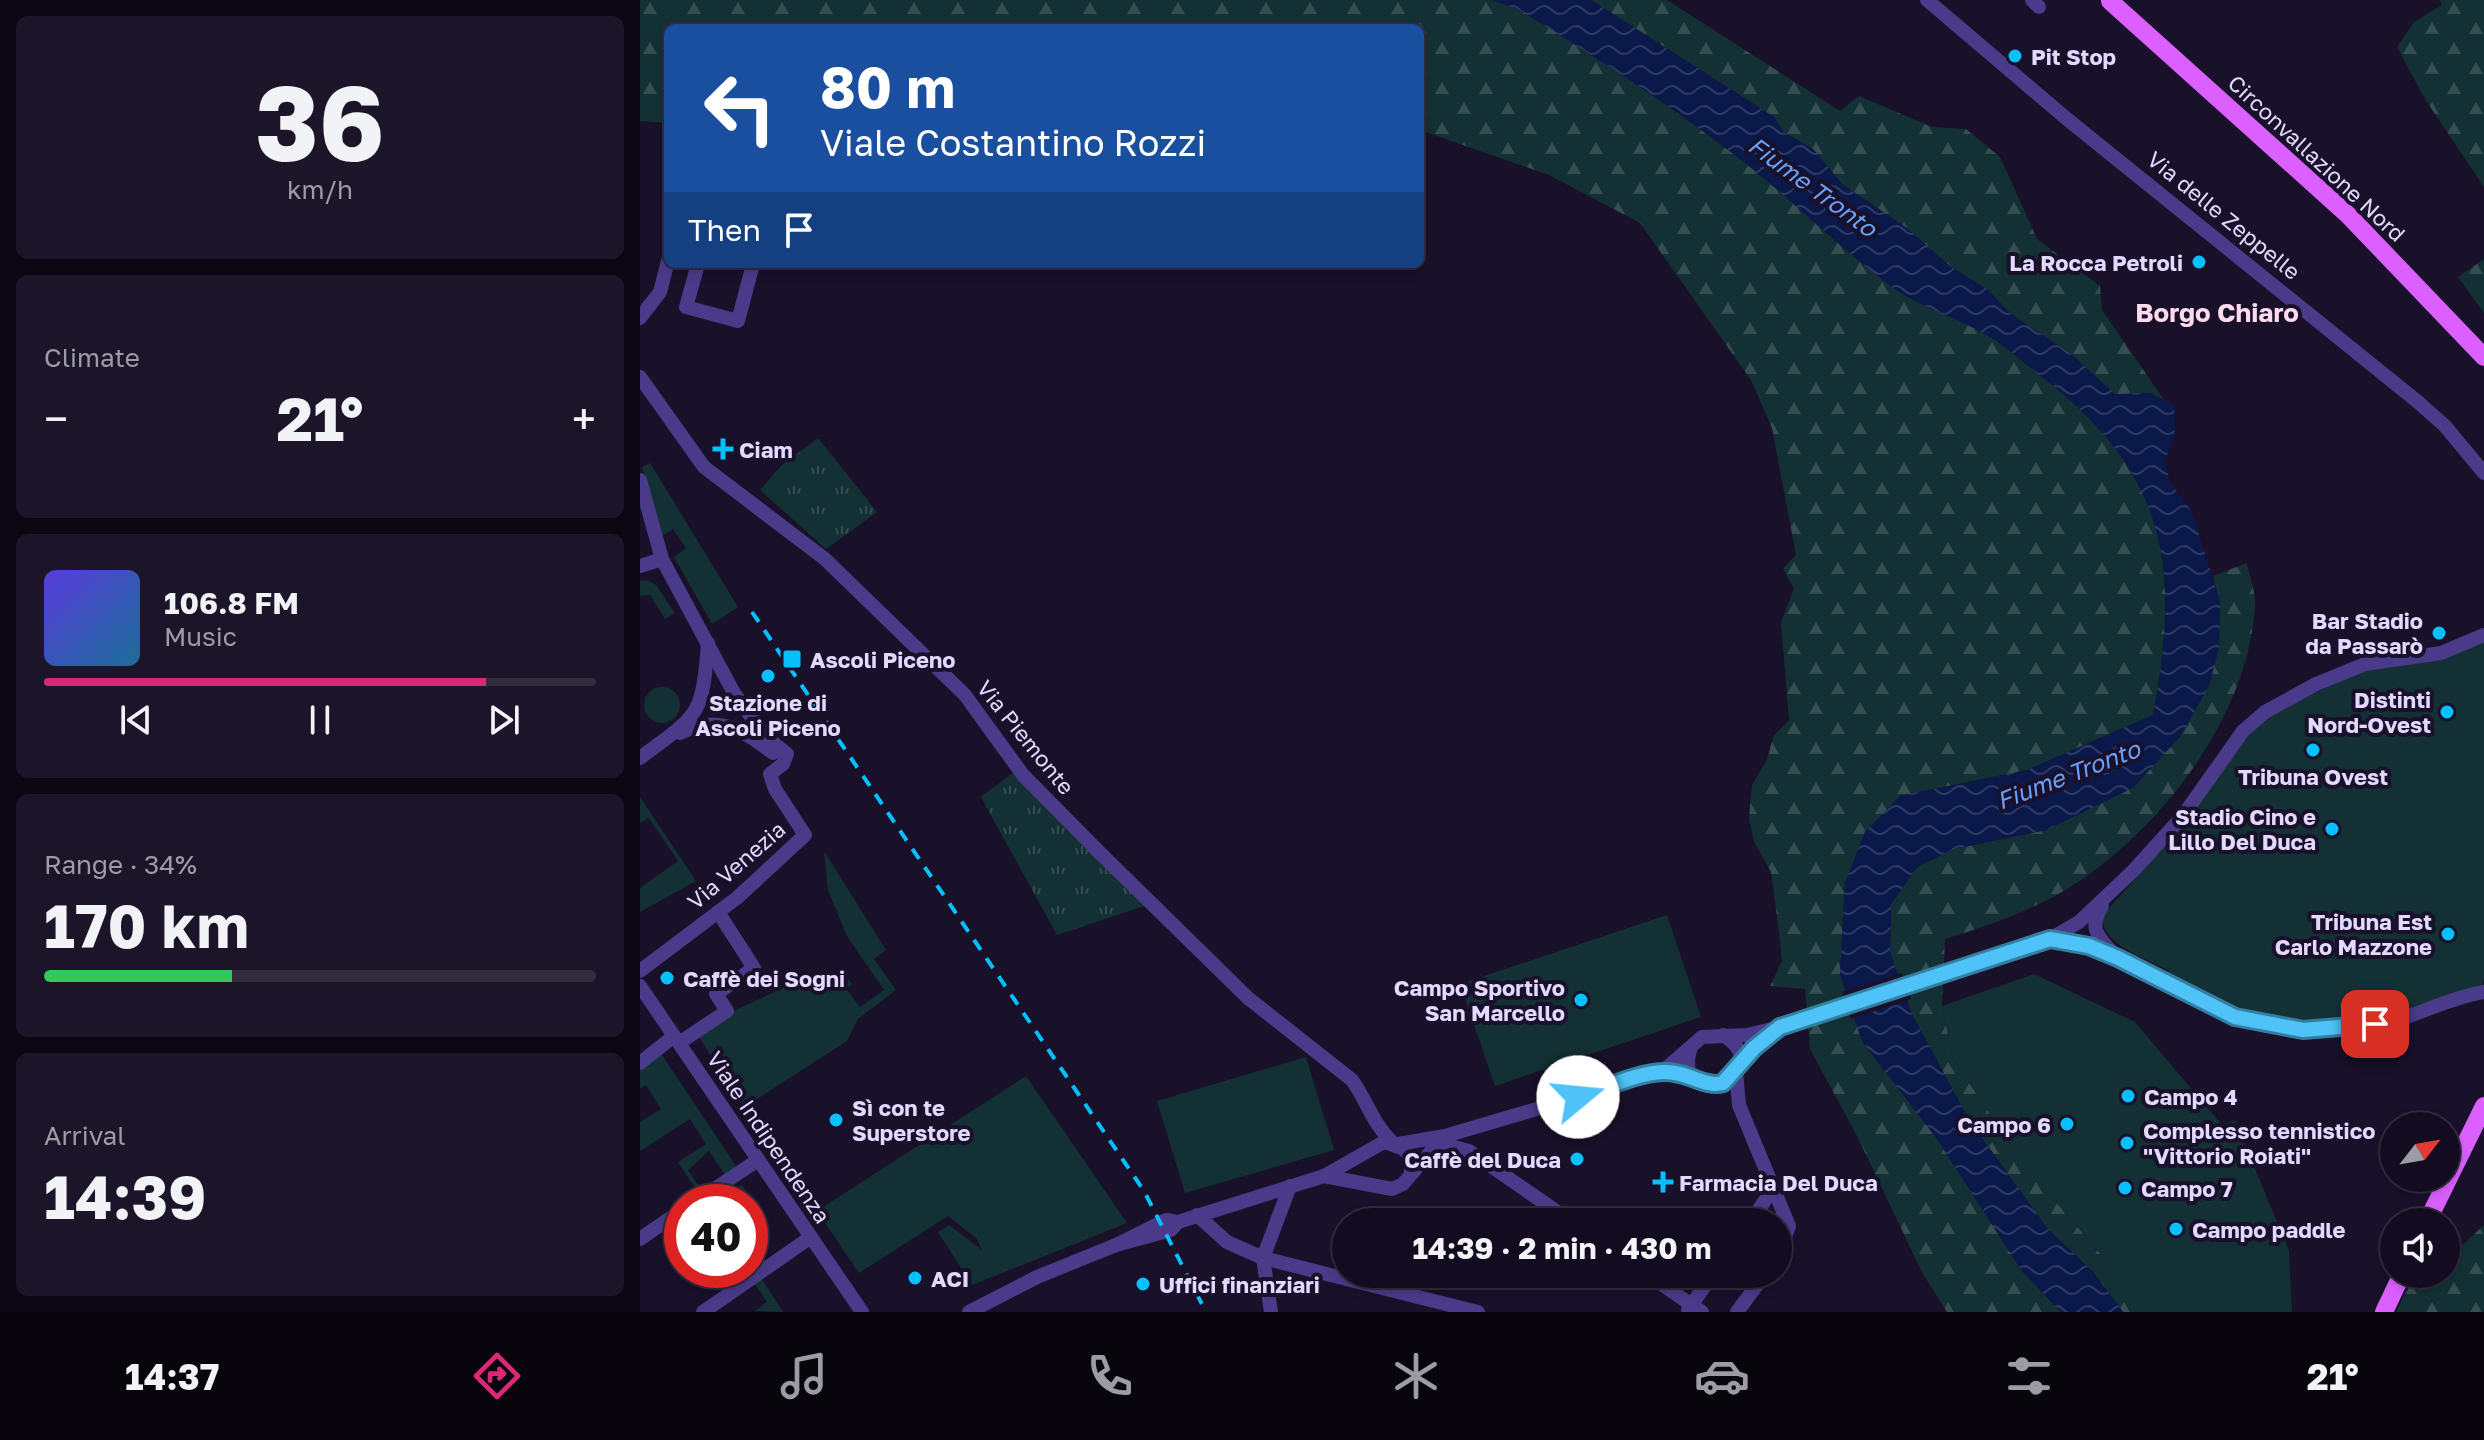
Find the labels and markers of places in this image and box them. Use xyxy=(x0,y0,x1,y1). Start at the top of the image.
place label: Pit Stop xyxy=(2031,43,2116,70)
marker: Pit Stop xyxy=(2006,47,2024,65)
place label: La Rocca Petroli xyxy=(2009,249,2183,276)
marker: La Rocca Petroli xyxy=(2190,253,2208,271)
place label: Ciam xyxy=(739,436,793,463)
marker: Ciam xyxy=(714,440,732,458)
place label: Bar Stadio da Passarò xyxy=(2305,607,2423,659)
marker: Bar Stadio da Passarò xyxy=(2430,624,2448,642)
place label: Ascoli Piceno xyxy=(810,646,955,673)
marker: Ascoli Piceno xyxy=(781,648,803,670)
marker: Stazione di Ascoli Piceno xyxy=(759,667,777,685)
place label: Distinti Nord-Ovest xyxy=(2307,686,2431,738)
place label: Stazione di Ascoli Piceno xyxy=(695,689,841,741)
marker: Distinti Nord-Ovest xyxy=(2438,703,2456,721)
marker: Tribuna Ovest xyxy=(2304,741,2322,759)
place label: Tribuna Ovest xyxy=(2238,763,2388,790)
place label: Stadio Cino e Lillo Del Duca xyxy=(2168,803,2316,855)
marker: Stadio Cino e Lillo Del Duca xyxy=(2323,820,2341,838)
place label: Tribuna Est Carlo Mazzone xyxy=(2275,908,2432,960)
marker: Tribuna Est Carlo Mazzone xyxy=(2439,925,2457,943)
place label: Caffè dei Sogni xyxy=(683,965,845,992)
marker: Caffè dei Sogni xyxy=(658,969,676,987)
place label: Campo Sportivo San Marcello xyxy=(1394,974,1565,1026)
pin xyxy=(2341,990,2409,1058)
marker: Campo Sportivo San Marcello xyxy=(1572,991,1590,1009)
place label: Campo 4 xyxy=(2144,1083,2238,1110)
marker: Campo 4 xyxy=(2119,1087,2137,1105)
place label: Sì con te Superstore xyxy=(852,1094,970,1146)
marker: Sì con te Superstore xyxy=(827,1111,845,1129)
place label: Campo 6 xyxy=(1957,1111,2051,1138)
marker: Campo 6 xyxy=(2058,1115,2076,1133)
place label: Complesso tennistico "Vittorio Roiati" xyxy=(2143,1117,2376,1169)
marker: Complesso tennistico "Vittorio Roiati" xyxy=(2118,1134,2136,1152)
place label: Caffè del Duca xyxy=(1404,1146,1561,1173)
marker: Caffè del Duca xyxy=(1568,1150,1586,1168)
place label: Farmacia Del Duca xyxy=(1679,1169,1878,1196)
marker: Farmacia Del Duca xyxy=(1654,1173,1672,1191)
place label: Campo 7 xyxy=(2141,1175,2233,1202)
marker: Campo 7 xyxy=(2116,1179,2134,1197)
place label: Campo paddle xyxy=(2192,1216,2345,1243)
marker: Campo paddle xyxy=(2167,1220,2185,1238)
place label: ACI xyxy=(931,1265,969,1292)
marker: ACI xyxy=(906,1269,924,1287)
place label: Uffici finanziari xyxy=(1159,1271,1320,1298)
marker: Uffici finanziari xyxy=(1134,1275,1152,1293)

